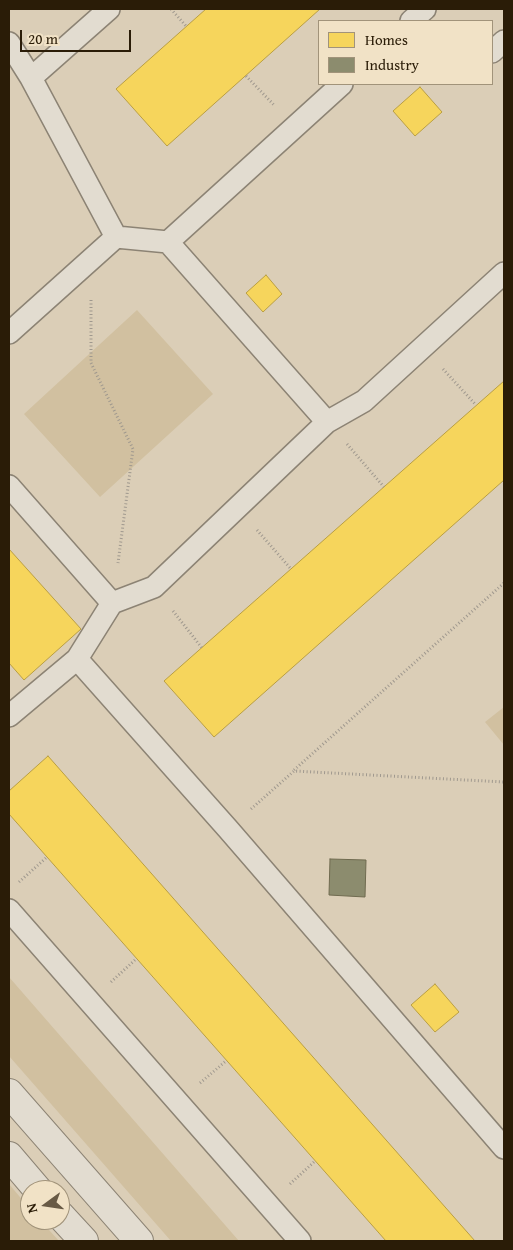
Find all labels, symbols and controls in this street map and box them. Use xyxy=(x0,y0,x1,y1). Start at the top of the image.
scale bar xyxy=(22,20,134,52)
legend xyxy=(318,20,493,85)
text: 20 m xyxy=(28,28,58,49)
text: Homes xyxy=(365,29,408,50)
text: Industry xyxy=(365,54,419,75)
north arrow xyxy=(20,1180,70,1230)
text: N xyxy=(21,1201,42,1215)

